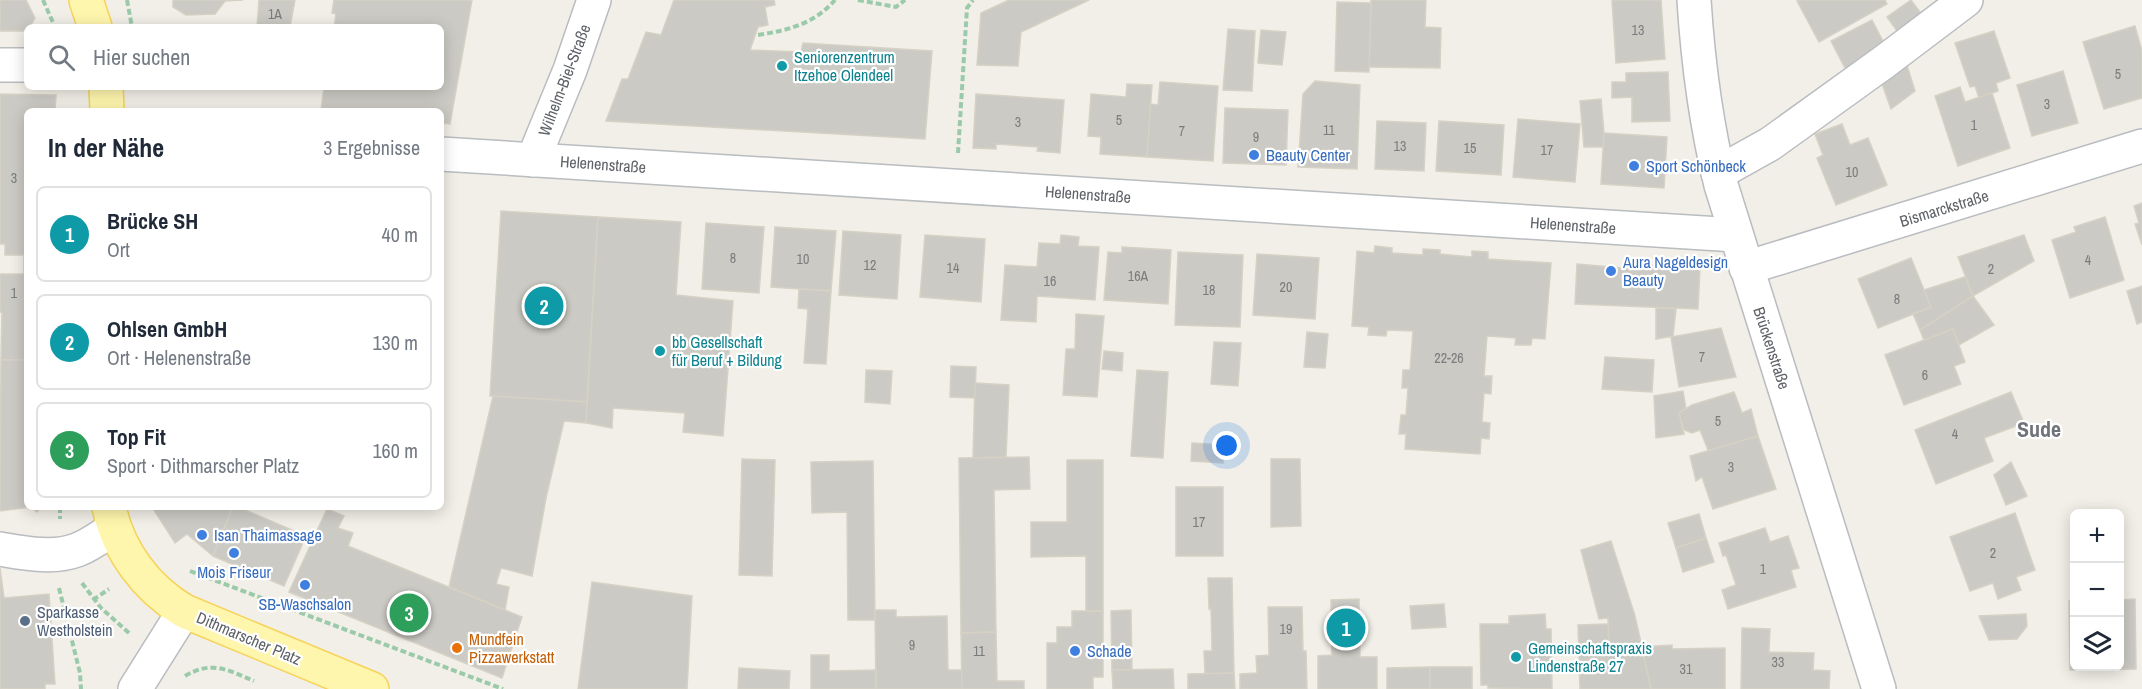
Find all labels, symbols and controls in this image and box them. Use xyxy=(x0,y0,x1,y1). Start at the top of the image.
house number: 1A xyxy=(268,5,282,23)
street label: Wilhelm-Biel-Straße xyxy=(533,21,595,139)
house number: 13 xyxy=(1632,21,1644,39)
search box xyxy=(24,24,444,90)
icon: search xyxy=(45,41,78,74)
text: Hier suchen xyxy=(93,42,190,72)
place label: Seniorenzentrum Itzehoe Olendeel xyxy=(794,46,895,86)
marker: Seniorenzentrum Itzehoe Olendeel xyxy=(775,59,789,73)
house number: 5 xyxy=(2115,65,2121,83)
house number: 3 xyxy=(2044,95,2050,113)
house number: 5 xyxy=(1116,111,1122,129)
house number: 3 xyxy=(1015,113,1021,131)
house number: 1 xyxy=(1971,116,1978,134)
house number: 11 xyxy=(1323,121,1336,139)
house number: 7 xyxy=(1179,122,1185,140)
house number: 9 xyxy=(1253,128,1259,146)
text: In der Nähe xyxy=(48,130,164,165)
text: 3 Ergebnisse xyxy=(323,134,420,161)
house number: 13 xyxy=(1394,137,1406,155)
house number: 15 xyxy=(1464,139,1476,157)
house number: 17 xyxy=(1541,141,1553,159)
place label: Beauty Center xyxy=(1266,144,1351,166)
marker: Beauty Center xyxy=(1247,148,1261,162)
street label: Helenenstraße xyxy=(559,150,647,178)
place label: Sport Schönbeck xyxy=(1646,155,1746,177)
marker: Sport Schönbeck xyxy=(1627,159,1641,173)
house number: 10 xyxy=(1846,163,1858,181)
house number: 3 xyxy=(11,169,17,187)
street label: Helenenstraße xyxy=(1044,180,1132,208)
street label: Bismarckstraße xyxy=(1897,184,1991,232)
text: Brücke SH xyxy=(107,206,198,236)
street label: Helenenstraße xyxy=(1529,211,1617,239)
text: 1 xyxy=(65,221,74,248)
text: 40 m xyxy=(382,221,418,248)
text: Ort xyxy=(107,236,130,263)
house number: 8 xyxy=(730,249,736,267)
house number: 10 xyxy=(797,250,809,268)
place label: Aura Nageldesign Beauty xyxy=(1622,251,1728,291)
house number: 4 xyxy=(2085,251,2092,269)
house number: 12 xyxy=(864,256,876,274)
house number: 14 xyxy=(947,259,960,277)
house number: 2 xyxy=(1988,260,1994,278)
marker: Aura Nageldesign Beauty xyxy=(1604,264,1618,278)
house number: 16A xyxy=(1128,267,1149,285)
house number: 16 xyxy=(1044,272,1056,290)
house number: 20 xyxy=(1280,278,1292,296)
house number: 18 xyxy=(1203,281,1215,299)
house number: 1 xyxy=(11,284,18,302)
pin: 2 xyxy=(524,284,564,328)
house number: 8 xyxy=(1894,290,1900,308)
street label: Brückenstraße xyxy=(1748,304,1796,392)
text: Ohlsen GmbH xyxy=(107,314,227,344)
text: 2 xyxy=(65,329,74,356)
text: 130 m xyxy=(372,329,418,356)
place label: bb Gesellschaft für Beruf + Bildung xyxy=(672,331,782,371)
text: Ort · Helenenstraße xyxy=(107,344,251,371)
marker: bb Gesellschaft für Beruf + Bildung xyxy=(653,344,667,358)
house number: 7 xyxy=(1699,348,1705,366)
house number: 22-26 xyxy=(1434,349,1464,367)
house number: 6 xyxy=(1922,366,1928,384)
house number: 5 xyxy=(1715,412,1721,430)
district label: Sude xyxy=(2017,414,2061,444)
text: Top Fit xyxy=(107,422,166,452)
house number: 4 xyxy=(1952,425,1959,443)
your location xyxy=(1212,431,1241,460)
text: 3 xyxy=(65,437,74,464)
text: 160 m xyxy=(372,437,418,464)
text: Sport · Dithmarscher Platz xyxy=(107,452,299,479)
house number: 3 xyxy=(1728,458,1734,476)
map controls xyxy=(2070,509,2124,671)
button: + xyxy=(2070,509,2124,563)
house number: 17 xyxy=(1193,513,1205,531)
place label: Isan Thaimassage xyxy=(214,524,322,546)
marker: Isan Thaimassage xyxy=(195,528,209,542)
house number: 2 xyxy=(1990,544,1996,562)
marker: Mois Friseur xyxy=(227,546,241,560)
house number: 1 xyxy=(1760,560,1767,578)
place label: Mois Friseur xyxy=(197,561,271,583)
button: − xyxy=(2070,563,2124,617)
marker: SB-Waschsalon xyxy=(298,578,312,592)
pin: 3 xyxy=(390,590,428,636)
place label: SB-Waschsalon xyxy=(259,593,351,615)
place label: Sparkasse Westholstein xyxy=(37,601,113,641)
street label: Dithmarscher Platz xyxy=(193,606,305,670)
pin: 1 xyxy=(1326,606,1366,650)
marker: Sparkasse Westholstein xyxy=(18,614,32,628)
button: layers xyxy=(2070,617,2124,671)
house number: 19 xyxy=(1280,620,1292,638)
place label: Mundfein Pizzawerkstatt xyxy=(469,628,555,668)
house number: 9 xyxy=(909,636,915,654)
place label: Gemeinschaftspraxis Lindenstraße 27 xyxy=(1528,637,1652,677)
place label: Schade xyxy=(1087,640,1132,662)
marker: Mundfein Pizzawerkstatt xyxy=(450,641,464,655)
house number: 11 xyxy=(973,642,986,660)
marker: Schade xyxy=(1068,644,1082,658)
marker: Gemeinschaftspraxis Lindenstraße 27 xyxy=(1509,650,1523,664)
house number: 33 xyxy=(1772,653,1784,671)
house number: 31 xyxy=(1680,660,1693,678)

